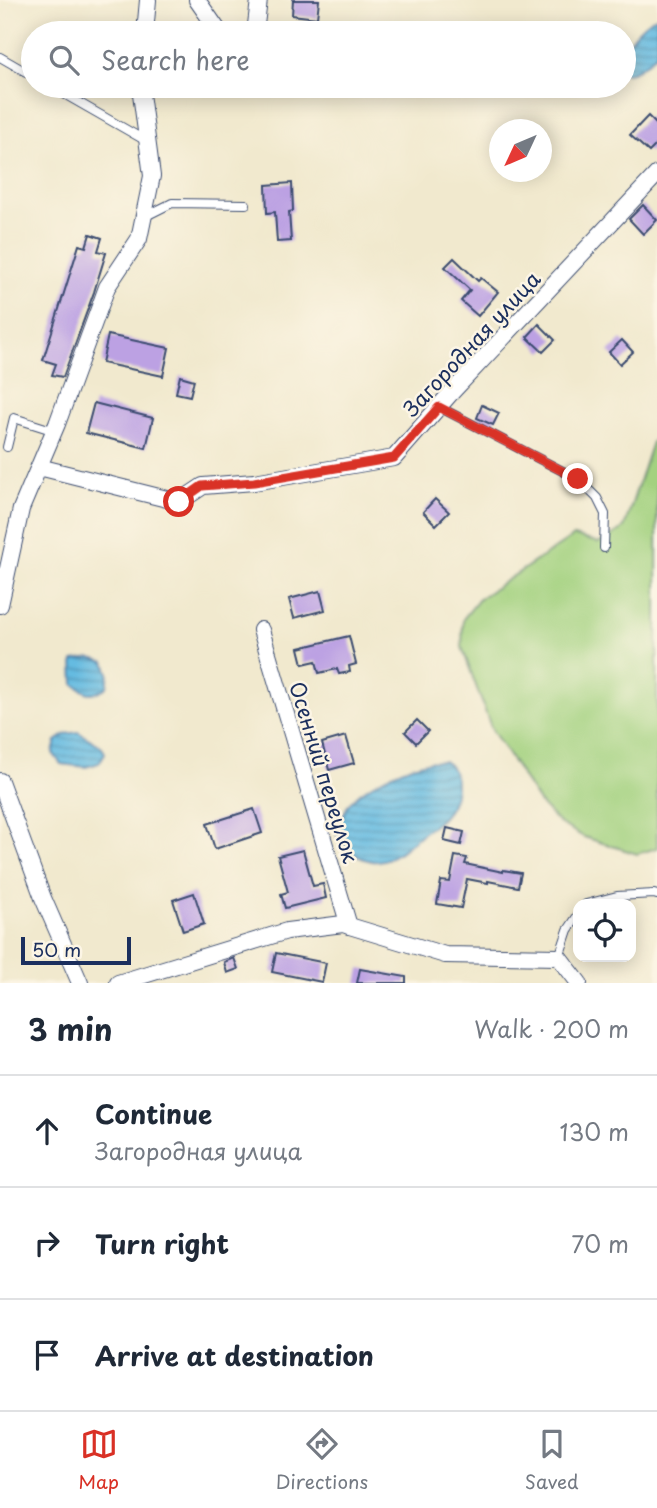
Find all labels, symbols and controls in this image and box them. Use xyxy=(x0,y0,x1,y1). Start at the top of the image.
search box xyxy=(21,21,636,98)
text: Search here xyxy=(101,40,250,79)
icon: search xyxy=(45,41,83,79)
north arrow xyxy=(489,119,552,182)
street label: Загородная улица xyxy=(395,262,548,423)
route end xyxy=(562,463,593,494)
route start xyxy=(163,486,194,517)
street label: Осенний переулок xyxy=(282,677,368,867)
map controls xyxy=(573,899,636,962)
button: locate xyxy=(573,899,636,962)
scale bar xyxy=(21,934,131,966)
text: 50 m xyxy=(32,935,81,963)
text: 3 min xyxy=(28,1006,113,1051)
text: Walk · 200 m xyxy=(474,1011,629,1046)
text: Continue xyxy=(95,1094,212,1133)
icon: ahead xyxy=(28,1112,66,1150)
text: 130 m xyxy=(559,1114,629,1149)
text: Загородная улица xyxy=(95,1133,302,1168)
icon: right xyxy=(28,1224,66,1262)
text: Turn right xyxy=(95,1224,229,1263)
text: 70 m xyxy=(571,1226,629,1261)
icon: arrive xyxy=(28,1336,66,1374)
text: Arrive at destination xyxy=(95,1336,374,1375)
tab: Map xyxy=(78,1425,119,1495)
tab: Directions xyxy=(276,1425,368,1495)
tab: Saved xyxy=(525,1425,579,1495)

